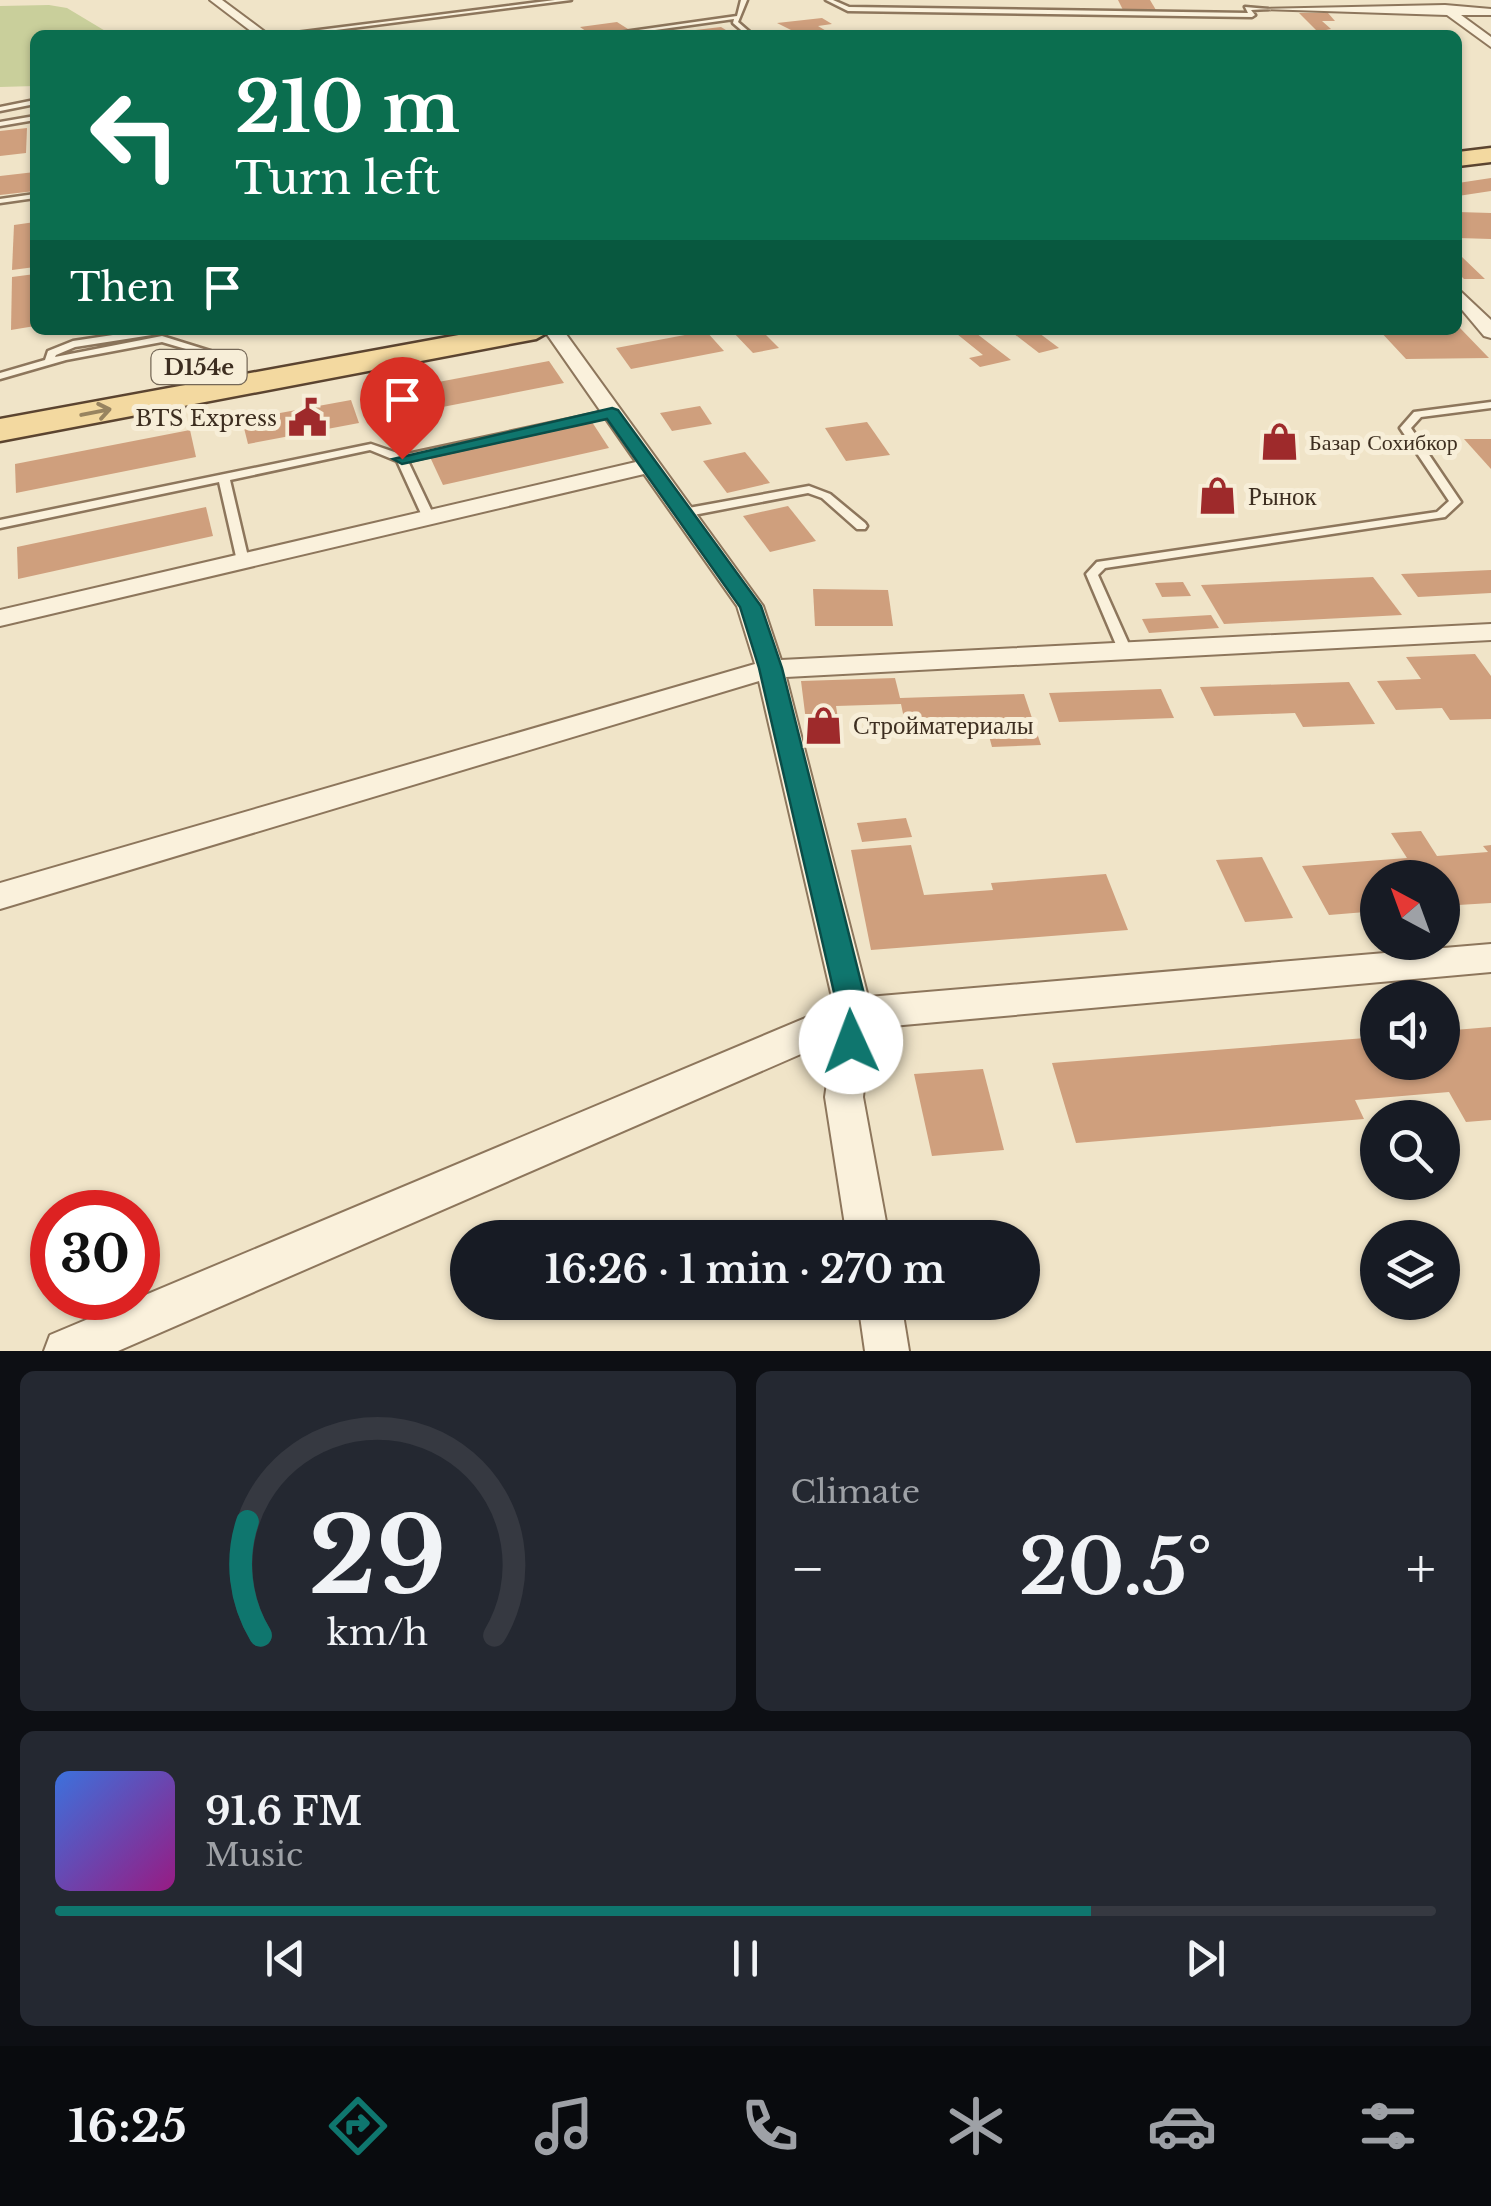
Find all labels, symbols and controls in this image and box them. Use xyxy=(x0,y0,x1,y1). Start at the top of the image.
text: 210 m xyxy=(235,64,460,151)
icon: left xyxy=(70,70,200,200)
text: Turn left xyxy=(235,150,440,206)
icon: arrive xyxy=(195,260,250,315)
text: Then xyxy=(70,264,175,311)
road number: D154e xyxy=(152,350,246,384)
pin xyxy=(360,357,445,460)
icon: arrive xyxy=(375,372,430,427)
public building icon: BTS Express xyxy=(286,397,328,439)
one-way arrow xyxy=(79,402,111,421)
place label: BTS Express xyxy=(135,405,277,432)
shop icon: Базар Сохибкор xyxy=(1258,421,1300,463)
place label: Базар Сохибкор xyxy=(1309,429,1458,456)
shop icon: Рынок xyxy=(1197,475,1239,517)
place label: Рынок xyxy=(1248,481,1318,512)
shop icon: Стройматериалы xyxy=(802,704,844,746)
place label: Стройматериалы xyxy=(853,710,1034,741)
north arrow xyxy=(1360,860,1460,960)
map controls xyxy=(1360,860,1460,1320)
button: sound xyxy=(1360,980,1460,1080)
position arrow xyxy=(799,990,903,1094)
button: search xyxy=(1360,1100,1460,1200)
speed limit sign: 30 xyxy=(30,1190,160,1320)
button: layers xyxy=(1360,1220,1460,1320)
text: 16:26 · 1 min · 270 m xyxy=(545,1246,945,1293)
text: Climate xyxy=(791,1472,920,1512)
text: 29 xyxy=(309,1492,447,1621)
text: 20.5° xyxy=(1019,1521,1212,1614)
text: − xyxy=(791,1535,825,1603)
text: + xyxy=(1406,1535,1436,1603)
text: km/h xyxy=(327,1610,428,1655)
text: 91.6 FM xyxy=(205,1788,362,1835)
text: Music xyxy=(205,1835,303,1875)
icon: previous xyxy=(258,1931,313,1986)
icon: pause xyxy=(718,1931,773,1986)
icon: next xyxy=(1178,1931,1233,1986)
icon: directions xyxy=(323,2091,393,2161)
icon: music xyxy=(529,2091,599,2161)
icon: phone xyxy=(735,2091,805,2161)
icon: climate xyxy=(941,2091,1011,2161)
icon: car xyxy=(1147,2091,1217,2161)
icon: filters xyxy=(1353,2091,1423,2161)
text: 16:25 xyxy=(68,2098,187,2154)

